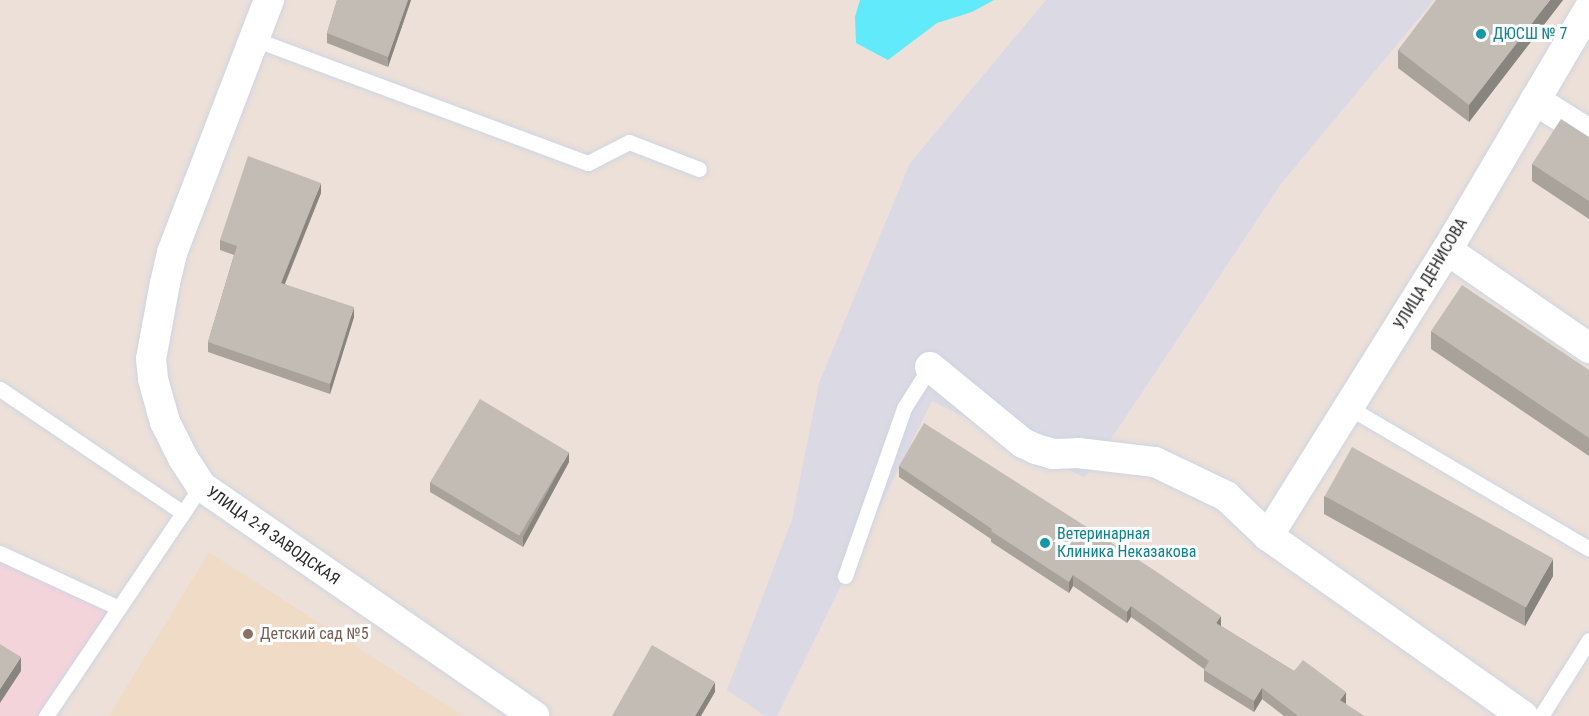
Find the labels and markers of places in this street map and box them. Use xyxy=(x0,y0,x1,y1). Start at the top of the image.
place label: ДЮСШ № 7 xyxy=(1493,24,1567,44)
marker: ДЮСШ № 7 xyxy=(1474,27,1488,41)
place label: Ветеринарная Клиника Неказакова xyxy=(1057,524,1196,562)
marker: Ветеринарная Клиника Неказакова xyxy=(1038,536,1052,550)
place label: Детский сад №5 xyxy=(260,624,369,644)
marker: Детский сад №5 xyxy=(241,627,255,641)

